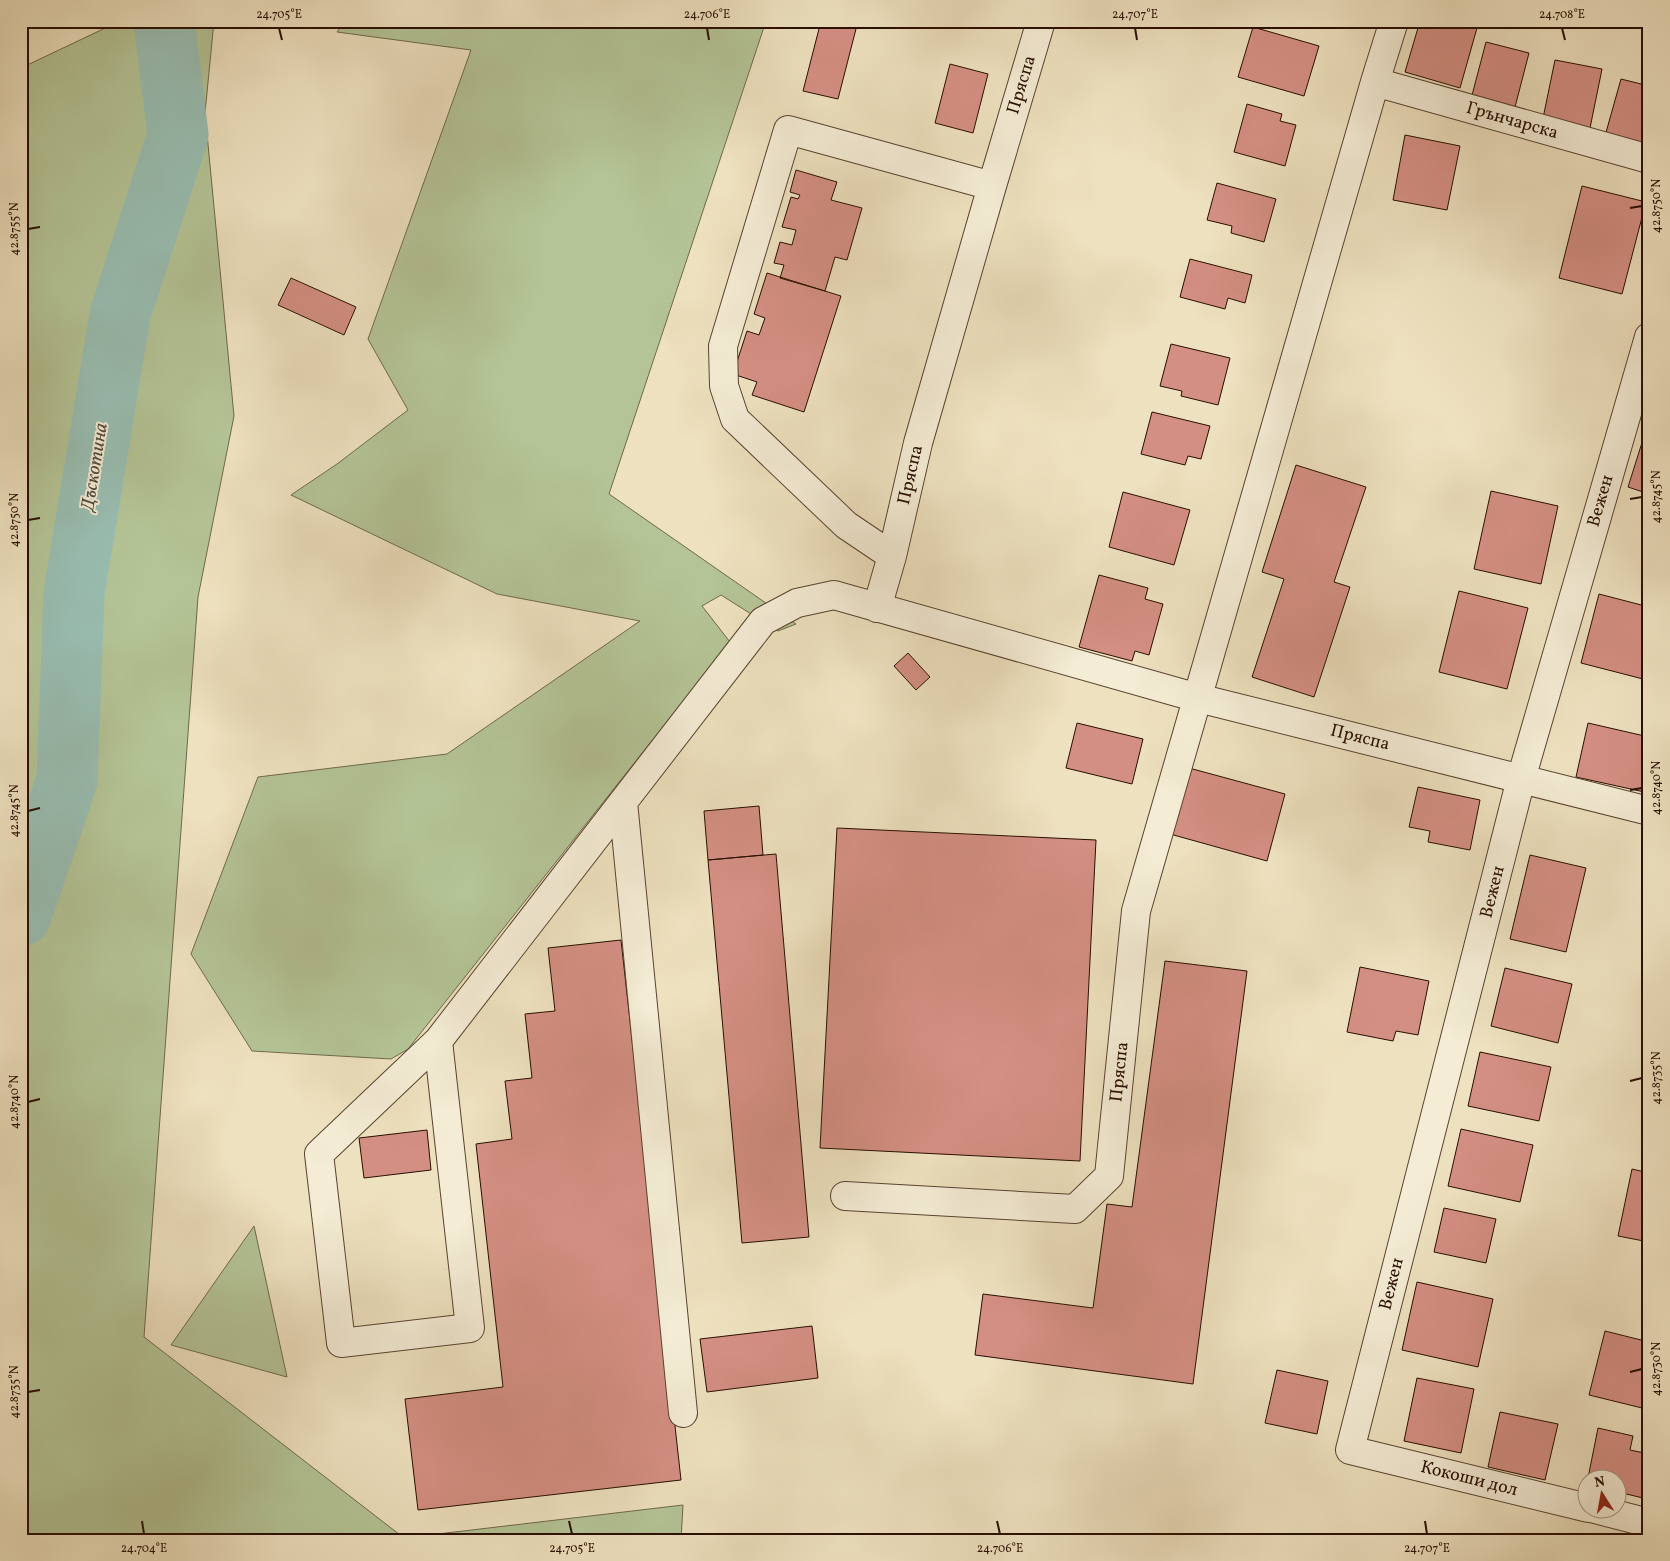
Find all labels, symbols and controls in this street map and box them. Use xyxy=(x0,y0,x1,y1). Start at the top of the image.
text: 24.705°E xyxy=(256,7,302,23)
text: 24.706°E xyxy=(684,7,730,23)
text: 24.707°E xyxy=(1112,7,1158,23)
text: 24.708°E xyxy=(1539,7,1585,23)
street label: Пряспа xyxy=(1001,52,1043,118)
street label: Грънчарска xyxy=(1463,96,1561,146)
text: 42.8750°N xyxy=(1649,179,1665,233)
text: 42.8755°N xyxy=(7,202,23,256)
water label: Дъскотина xyxy=(75,421,115,515)
street label: Пряспа xyxy=(892,443,930,507)
text: 42.8745°N xyxy=(1649,470,1665,524)
street label: Вежен xyxy=(1582,472,1620,530)
text: 42.8750°N xyxy=(7,493,23,547)
street label: Пряспа xyxy=(1328,719,1392,757)
text: 42.8740°N xyxy=(1649,761,1665,815)
text: 42.8745°N xyxy=(7,784,23,838)
street label: Вежен xyxy=(1474,863,1512,921)
street label: Пряспа xyxy=(1104,1041,1136,1103)
text: 42.8735°N xyxy=(1649,1051,1665,1105)
text: 42.8740°N xyxy=(7,1075,23,1129)
street label: Вежен xyxy=(1373,1255,1411,1313)
text: 42.8730°N xyxy=(1649,1342,1665,1396)
text: 42.8735°N xyxy=(7,1365,23,1419)
street label: Кокоши дол xyxy=(1418,1455,1520,1503)
north arrow xyxy=(1578,1468,1628,1518)
text: N xyxy=(1593,1472,1607,1493)
text: 24.704°E xyxy=(121,1541,167,1557)
text: 24.705°E xyxy=(549,1541,595,1557)
text: 24.706°E xyxy=(977,1541,1023,1557)
text: 24.707°E xyxy=(1404,1541,1450,1557)

